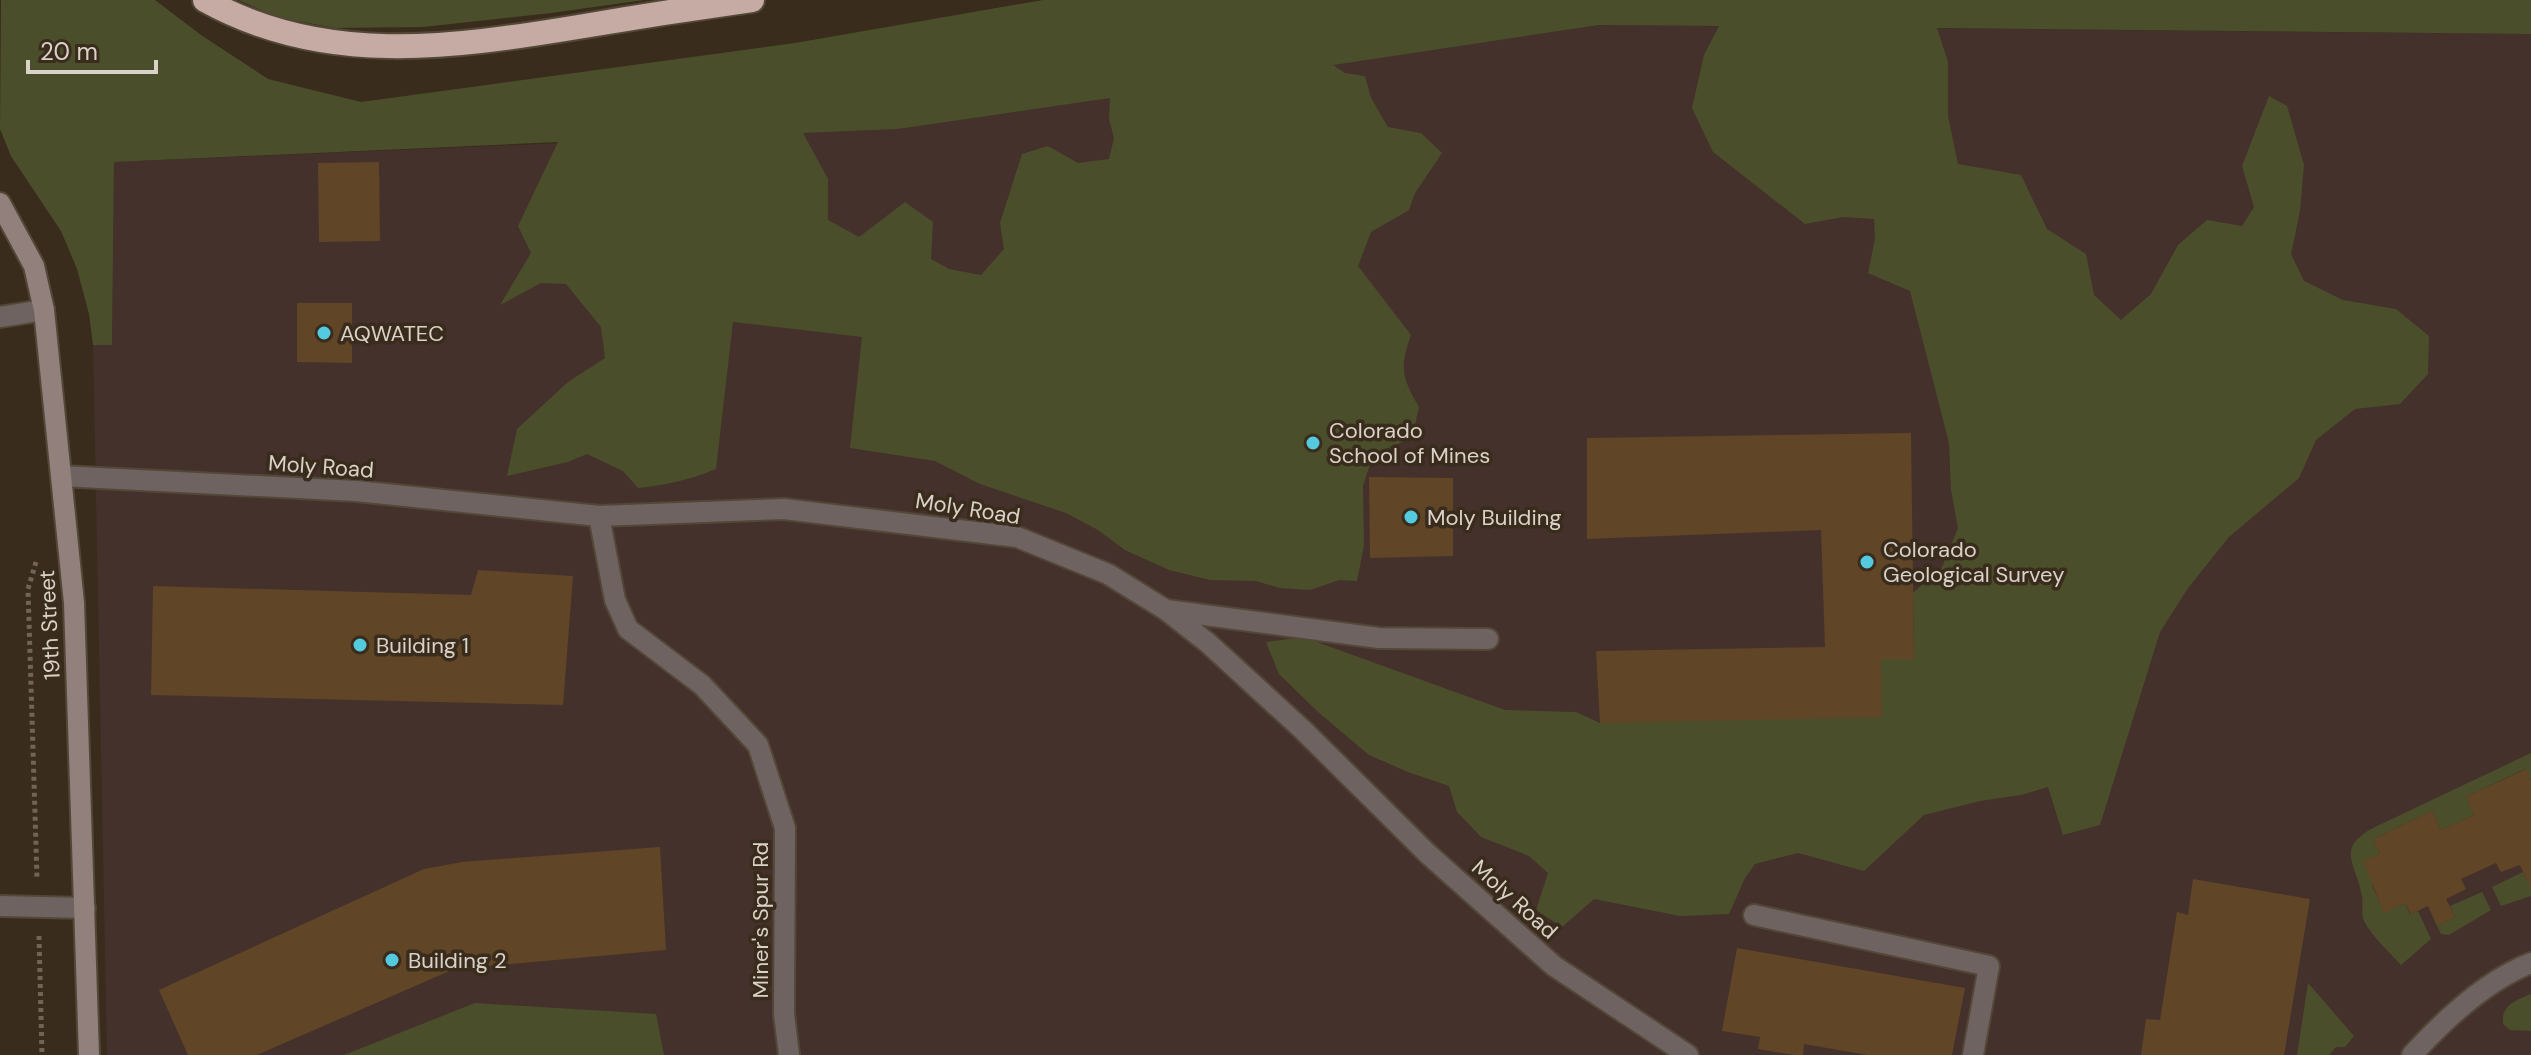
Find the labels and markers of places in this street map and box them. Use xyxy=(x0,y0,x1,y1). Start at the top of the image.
place label: AQWATEC xyxy=(340,319,444,348)
marker: AQWATEC xyxy=(315,324,333,342)
place label: Colorado School of Mines xyxy=(1329,416,1490,470)
marker: Colorado School of Mines xyxy=(1304,434,1322,452)
place label: Moly Building xyxy=(1427,503,1562,532)
marker: Moly Building xyxy=(1402,508,1420,526)
place label: Colorado Geological Survey xyxy=(1883,535,2064,589)
marker: Colorado Geological Survey xyxy=(1858,553,1876,571)
place label: Building 1 xyxy=(376,631,469,660)
marker: Building 1 xyxy=(351,636,369,654)
place label: Building 2 xyxy=(408,946,507,975)
marker: Building 2 xyxy=(383,951,401,969)

